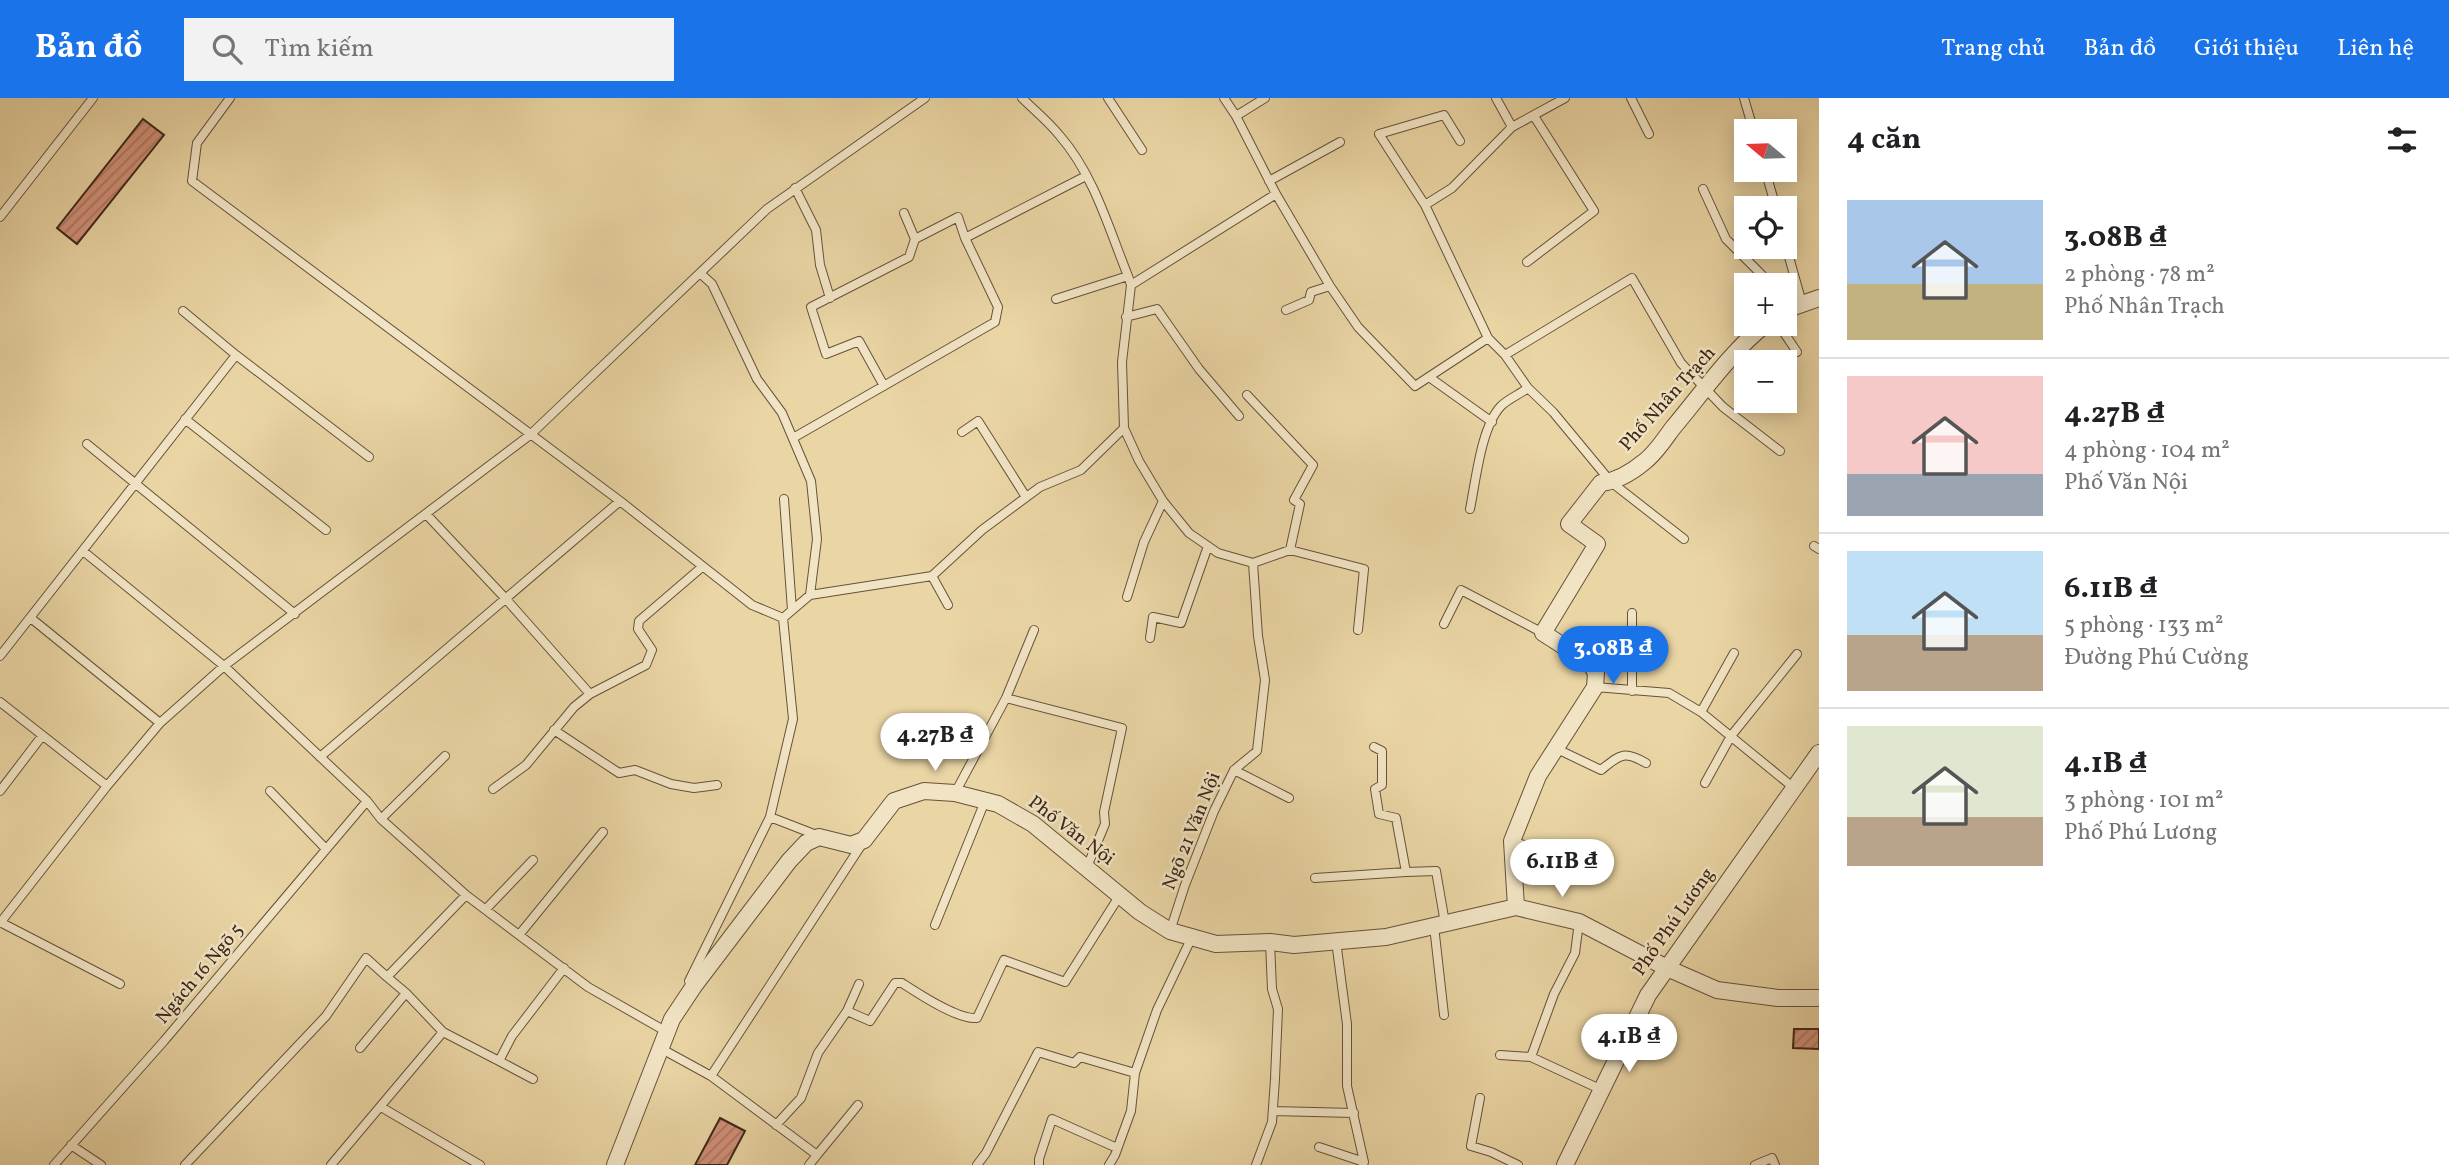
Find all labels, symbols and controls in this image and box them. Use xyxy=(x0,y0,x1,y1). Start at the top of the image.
search box xyxy=(184,18,674,81)
text: Bản đồ xyxy=(35,26,142,72)
icon: search xyxy=(208,30,246,68)
text: Tìm kiếm xyxy=(264,31,374,67)
text: Trang chủ xyxy=(1941,32,2046,66)
text: Bản đồ xyxy=(2084,32,2156,66)
text: Giới thiệu xyxy=(2194,32,2299,66)
text: Liên hệ xyxy=(2337,32,2414,66)
north arrow xyxy=(1734,119,1797,182)
map controls xyxy=(1734,119,1797,413)
text: 4 căn xyxy=(1847,119,1921,161)
icon: filters xyxy=(2383,121,2421,159)
button: locate xyxy=(1734,196,1797,259)
text: 3.08B ₫ xyxy=(2064,217,2167,259)
icon: home xyxy=(1903,228,1987,312)
text: 2 phòng · 78 m² xyxy=(2064,259,2215,291)
button: + xyxy=(1734,273,1797,336)
text: Phố Nhân Trạch xyxy=(2064,291,2225,323)
street label: Phố Nhân Trạch xyxy=(1614,341,1722,457)
button: − xyxy=(1734,350,1797,413)
text: 4.27B ₫ xyxy=(2064,393,2165,435)
icon: home xyxy=(1903,404,1987,488)
text: 4 phòng · 104 m² xyxy=(2064,435,2230,467)
text: Phố Văn Nội xyxy=(2064,467,2188,499)
text: 6.11B ₫ xyxy=(2064,568,2157,610)
icon: home xyxy=(1903,579,1987,663)
text: 5 phòng · 133 m² xyxy=(2064,610,2224,642)
pin: 3.08B ₫ xyxy=(1548,626,1678,686)
text: 3.08B ₫ xyxy=(1574,633,1652,665)
text: Đường Phú Cường xyxy=(2064,642,2249,674)
pin: 4.27B ₫ xyxy=(870,714,1000,773)
text: 4.27B ₫ xyxy=(896,720,974,752)
text: 4.1B ₫ xyxy=(2064,743,2147,785)
icon: home xyxy=(1903,754,1987,838)
street label: Ngõ 21 Văn Nội xyxy=(1157,768,1228,894)
text: 3 phòng · 101 m² xyxy=(2064,785,2224,817)
street label: Phố Văn Nội xyxy=(1022,790,1120,872)
text: Phố Phú Lương xyxy=(2064,817,2217,849)
pin: 6.11B ₫ xyxy=(1497,840,1627,899)
text: 6.11B ₫ xyxy=(1526,846,1598,878)
street label: Phố Phú Lương xyxy=(1627,863,1721,981)
street label: Ngách 16 Ngõ 5 xyxy=(150,918,250,1030)
pin: 4.1B ₫ xyxy=(1572,1014,1686,1074)
text: 4.1B ₫ xyxy=(1597,1021,1661,1053)

